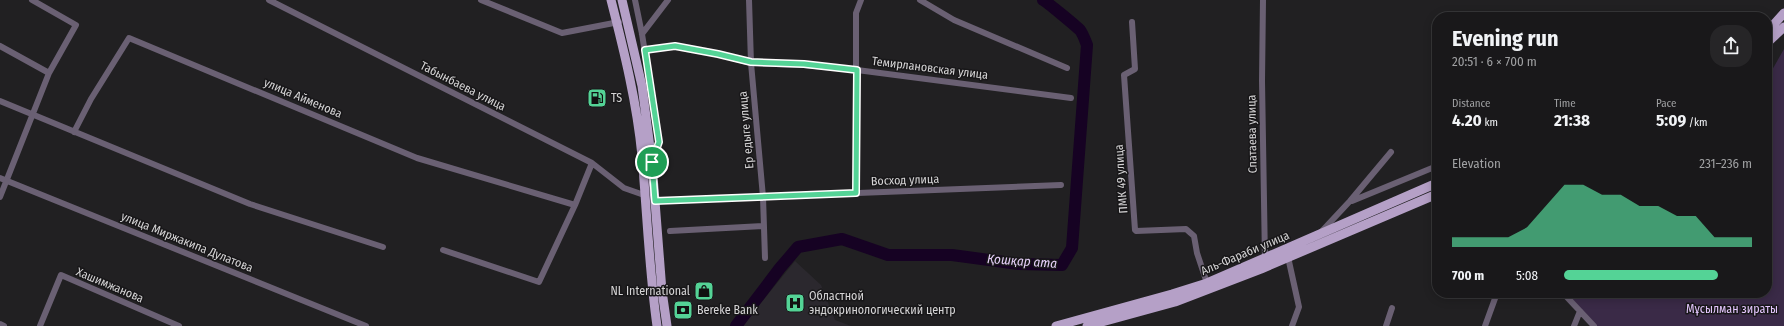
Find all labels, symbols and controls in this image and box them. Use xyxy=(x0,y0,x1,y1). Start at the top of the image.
text: Evening run xyxy=(1452,25,1559,52)
button: share xyxy=(1710,25,1752,67)
street label: Темирлановская улица xyxy=(871,54,989,82)
text: 20:51 · 6 × 700 m xyxy=(1452,54,1537,69)
street label: Табынбаева улица xyxy=(418,58,508,114)
street label: улица Айменова xyxy=(262,75,344,121)
fuel station icon: TS xyxy=(586,87,608,109)
place label: TS xyxy=(611,91,622,105)
street label: Ер едыге улица xyxy=(736,91,756,169)
street label: Спатаева улица xyxy=(1244,94,1260,174)
text: Distance xyxy=(1452,97,1491,110)
text: Time xyxy=(1554,97,1576,110)
text: Pace xyxy=(1656,97,1677,110)
text: 4.20 xyxy=(1452,110,1482,131)
text: 21:38 xyxy=(1554,110,1590,131)
text: 5:09 xyxy=(1656,110,1686,131)
text: km xyxy=(1482,116,1498,129)
text: /km xyxy=(1686,116,1708,129)
street label: ПМК 49 улица xyxy=(1112,144,1130,214)
pin xyxy=(635,145,669,179)
icon: arrive xyxy=(641,151,663,173)
text: Elevation xyxy=(1452,156,1501,171)
text: 231–236 m xyxy=(1699,156,1752,171)
street label: Восход улица xyxy=(871,172,939,188)
street label: улица Миржакипа Дулатова xyxy=(119,209,255,275)
street label: Аль-Фараби улица xyxy=(1199,228,1291,278)
water label: Қошқар ата xyxy=(987,251,1058,271)
street label: Хашимжанова xyxy=(74,265,146,306)
text: 700 m xyxy=(1452,268,1484,283)
text: 5:08 xyxy=(1516,268,1538,283)
shop icon: NL International xyxy=(693,280,715,302)
place label: NL International xyxy=(611,284,690,298)
place label: Областной эндокринологический центр xyxy=(809,289,956,317)
hospital icon: Областной эндокринологический центр xyxy=(784,292,806,314)
bank icon: Bereke Bank xyxy=(672,299,694,321)
park label: Мұсылман зираты xyxy=(1686,302,1778,316)
place label: Bereke Bank xyxy=(697,303,758,317)

